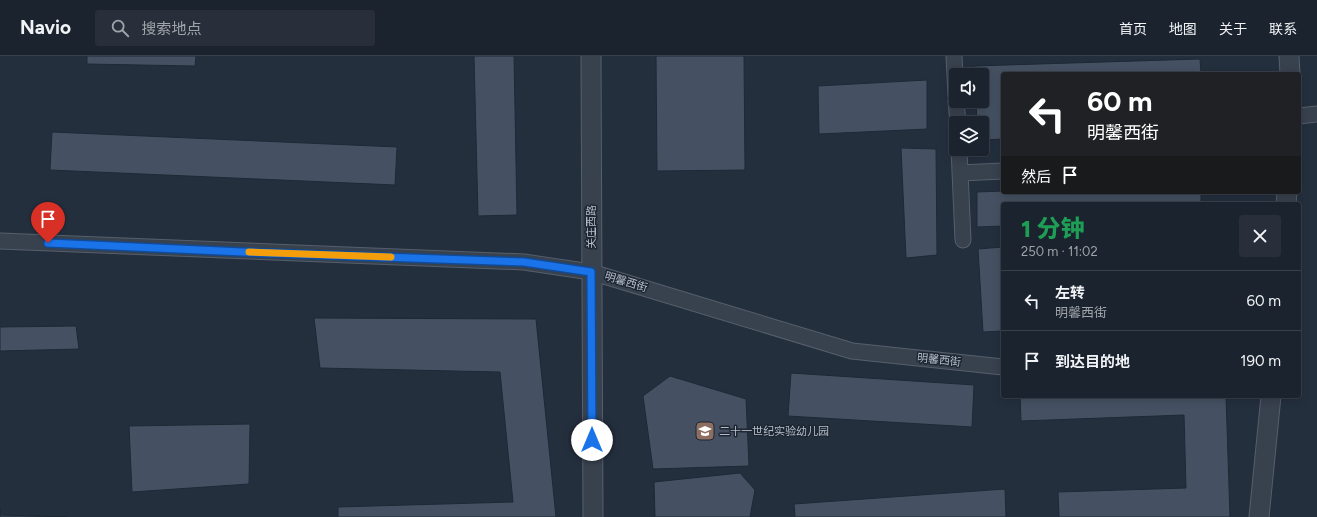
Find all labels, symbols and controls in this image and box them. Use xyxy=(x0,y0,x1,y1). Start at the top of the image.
search box xyxy=(95,10,375,46)
text: Navio xyxy=(20,16,71,39)
icon: search xyxy=(109,17,131,39)
text: 搜索地点 xyxy=(141,20,201,38)
text: 首页 xyxy=(1119,21,1147,38)
text: 地图 xyxy=(1169,21,1197,38)
text: 关于 xyxy=(1219,21,1247,38)
text: 联系 xyxy=(1269,21,1297,38)
map controls xyxy=(949,68,989,156)
button: sound xyxy=(949,68,989,108)
text: 60 m xyxy=(1087,84,1152,118)
icon: left xyxy=(1021,88,1073,140)
button: layers xyxy=(949,116,989,156)
text: 明馨西街 xyxy=(1087,122,1159,144)
icon: arrive xyxy=(1059,164,1081,186)
text: 然后 xyxy=(1021,168,1051,186)
pin xyxy=(31,202,65,243)
street label: 关庄西路 xyxy=(585,205,598,249)
icon: arrive xyxy=(37,208,59,230)
text: 1 分钟 xyxy=(1021,214,1085,243)
button: close xyxy=(1239,215,1281,257)
text: 250 m · 11:02 xyxy=(1021,244,1098,259)
street label: 明馨西街 xyxy=(603,269,649,295)
text: 左转 xyxy=(1055,284,1085,302)
icon: left xyxy=(1021,290,1043,312)
text: 60 m xyxy=(1246,292,1281,310)
text: 明馨西街 xyxy=(1055,305,1107,320)
icon: arrive xyxy=(1021,350,1043,372)
street label: 明馨西街 xyxy=(916,351,962,369)
text: 190 m xyxy=(1240,352,1281,370)
text: 到达目的地 xyxy=(1055,353,1130,371)
position arrow xyxy=(571,419,613,461)
school or university icon: 二十一世纪实验幼儿园 xyxy=(694,420,716,442)
place label: 二十一世纪实验幼儿园 xyxy=(719,425,829,438)

